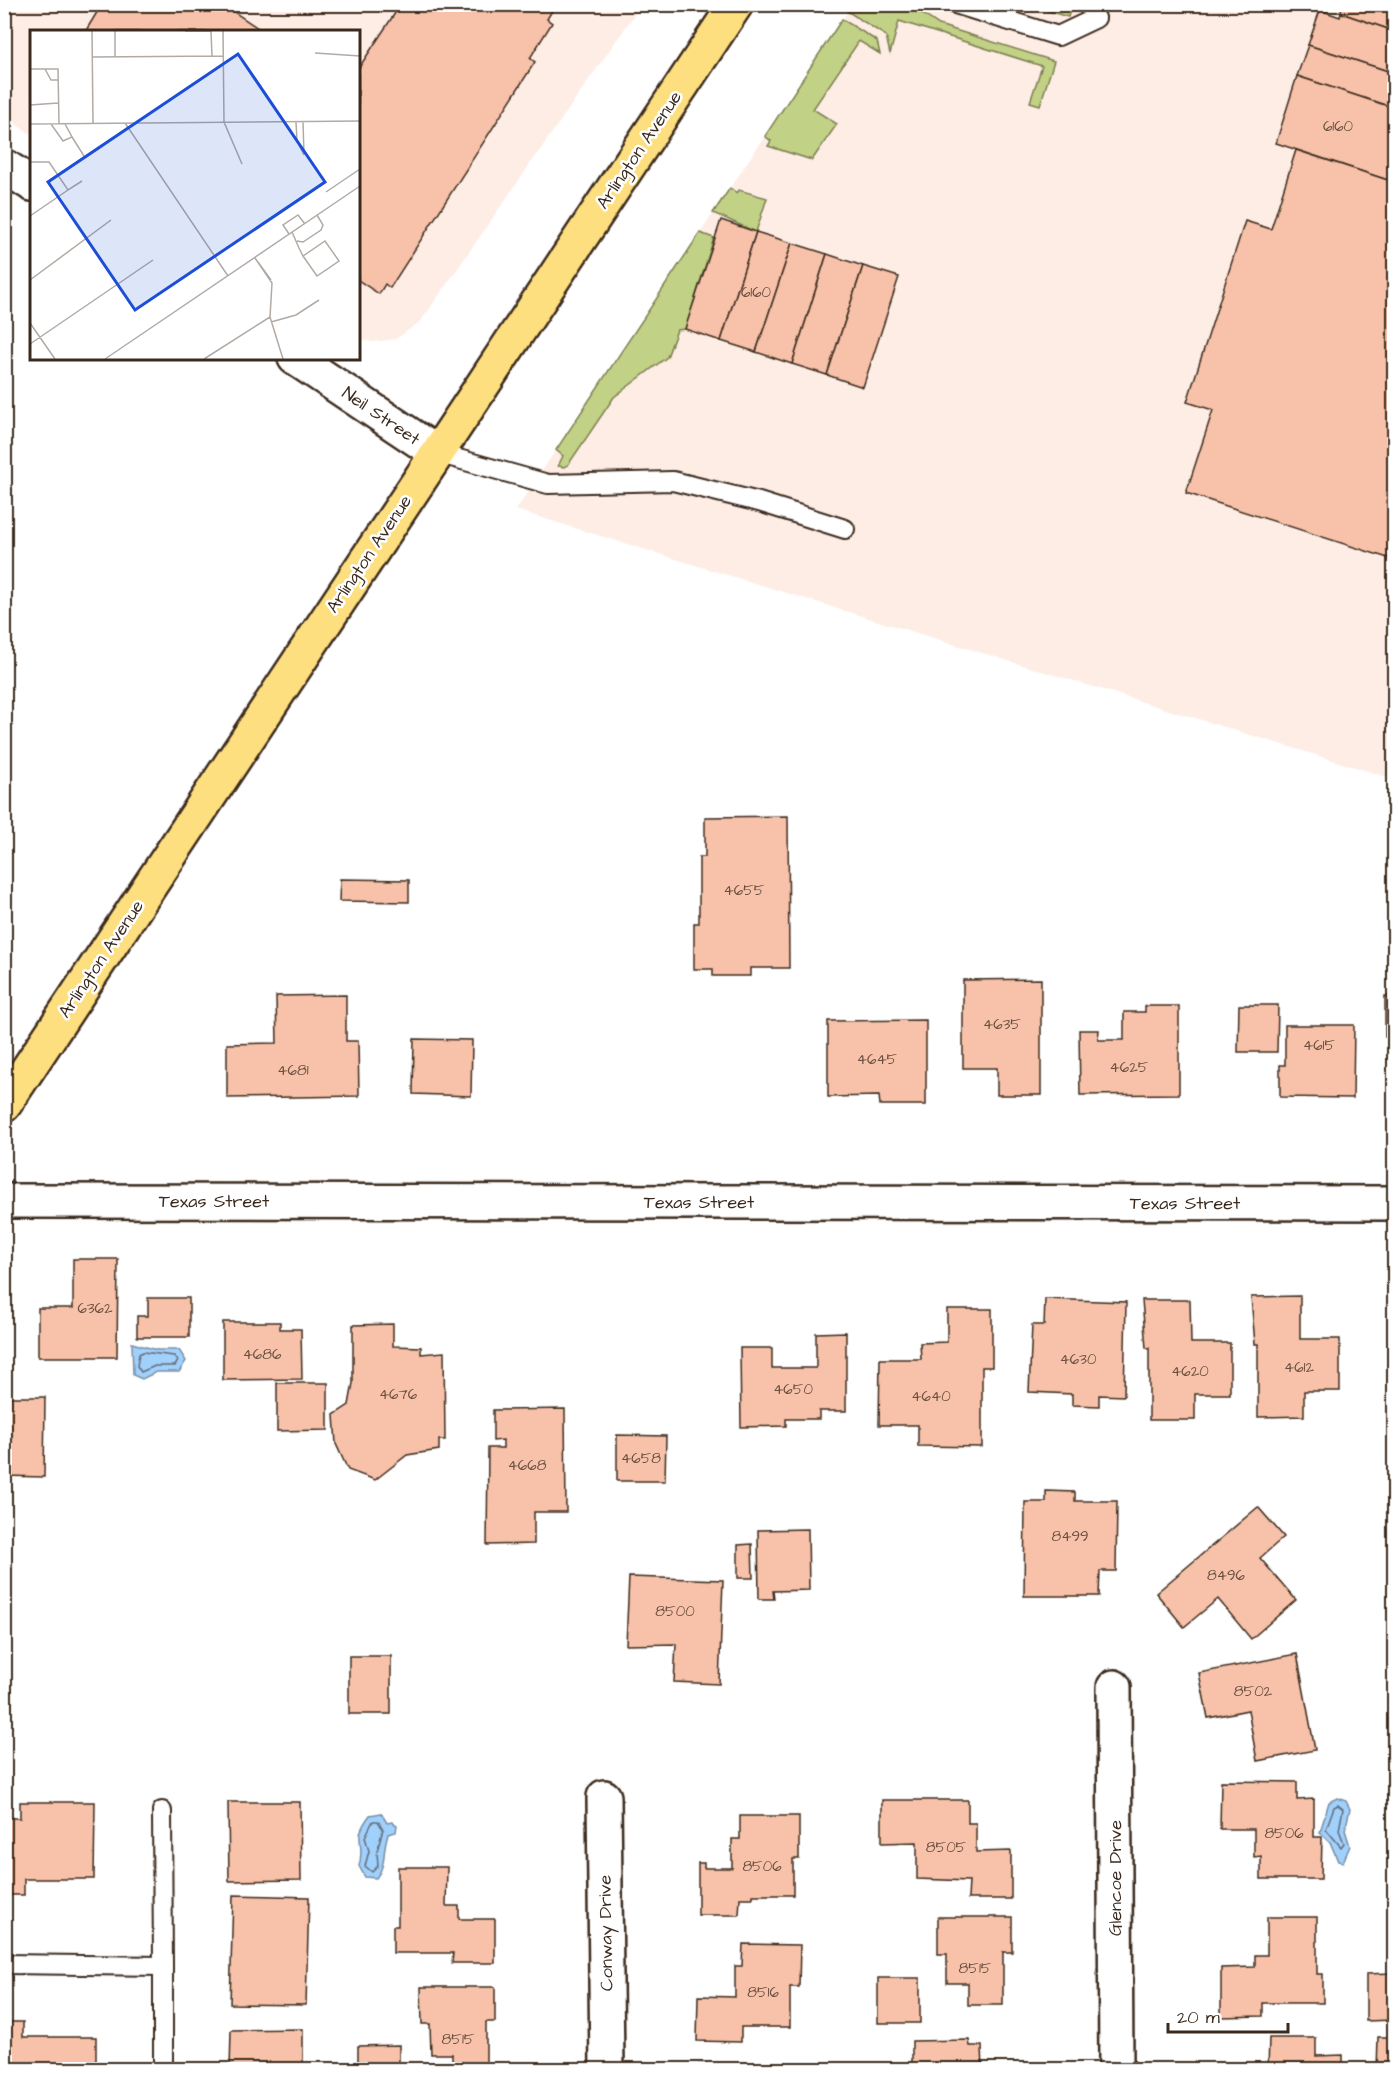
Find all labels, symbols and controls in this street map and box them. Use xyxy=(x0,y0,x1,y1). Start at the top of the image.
inset map xyxy=(30,30,360,360)
street label: Arlington Avenue xyxy=(590,86,689,215)
house number: 6160 xyxy=(1323,116,1354,137)
house number: 6160 xyxy=(741,282,772,303)
street label: Neil Street xyxy=(337,381,426,452)
street label: Arlington Avenue xyxy=(320,490,419,619)
house number: 4655 xyxy=(724,880,765,901)
street label: Arlington Avenue xyxy=(52,895,151,1024)
house number: 4635 xyxy=(983,1014,1021,1035)
house number: 4615 xyxy=(1303,1035,1335,1056)
house number: 4645 xyxy=(857,1049,898,1070)
house number: 4625 xyxy=(1110,1057,1149,1078)
house number: 4681 xyxy=(277,1060,309,1081)
street label: Texas Street xyxy=(159,1189,270,1214)
street label: Texas Street xyxy=(644,1190,755,1215)
street label: Texas Street xyxy=(1130,1191,1241,1216)
house number: 6362 xyxy=(77,1298,113,1319)
house number: 4686 xyxy=(243,1344,282,1365)
house number: 4630 xyxy=(1060,1349,1097,1370)
house number: 4612 xyxy=(1284,1357,1314,1378)
house number: 4620 xyxy=(1171,1361,1209,1382)
house number: 4650 xyxy=(773,1379,813,1400)
house number: 4676 xyxy=(379,1384,418,1405)
house number: 4640 xyxy=(911,1386,951,1407)
house number: 4658 xyxy=(621,1448,661,1469)
house number: 4668 xyxy=(508,1455,547,1476)
house number: 8499 xyxy=(1051,1526,1089,1547)
house number: 8496 xyxy=(1207,1565,1246,1586)
house number: 8500 xyxy=(655,1601,695,1622)
house number: 8502 xyxy=(1234,1681,1273,1702)
street label: Glencoe Drive xyxy=(1103,1820,1128,1936)
house number: 8506 xyxy=(1264,1823,1304,1844)
house number: 8505 xyxy=(926,1837,967,1858)
house number: 8506 xyxy=(742,1856,782,1877)
street label: Conway Drive xyxy=(592,1874,621,1991)
house number: 8515 xyxy=(959,1958,992,1979)
house number: 8516 xyxy=(747,1982,779,2003)
scale bar xyxy=(1168,1996,1288,2034)
text: 20 m xyxy=(1177,2005,1220,2030)
house number: 8515 xyxy=(442,2029,475,2050)

